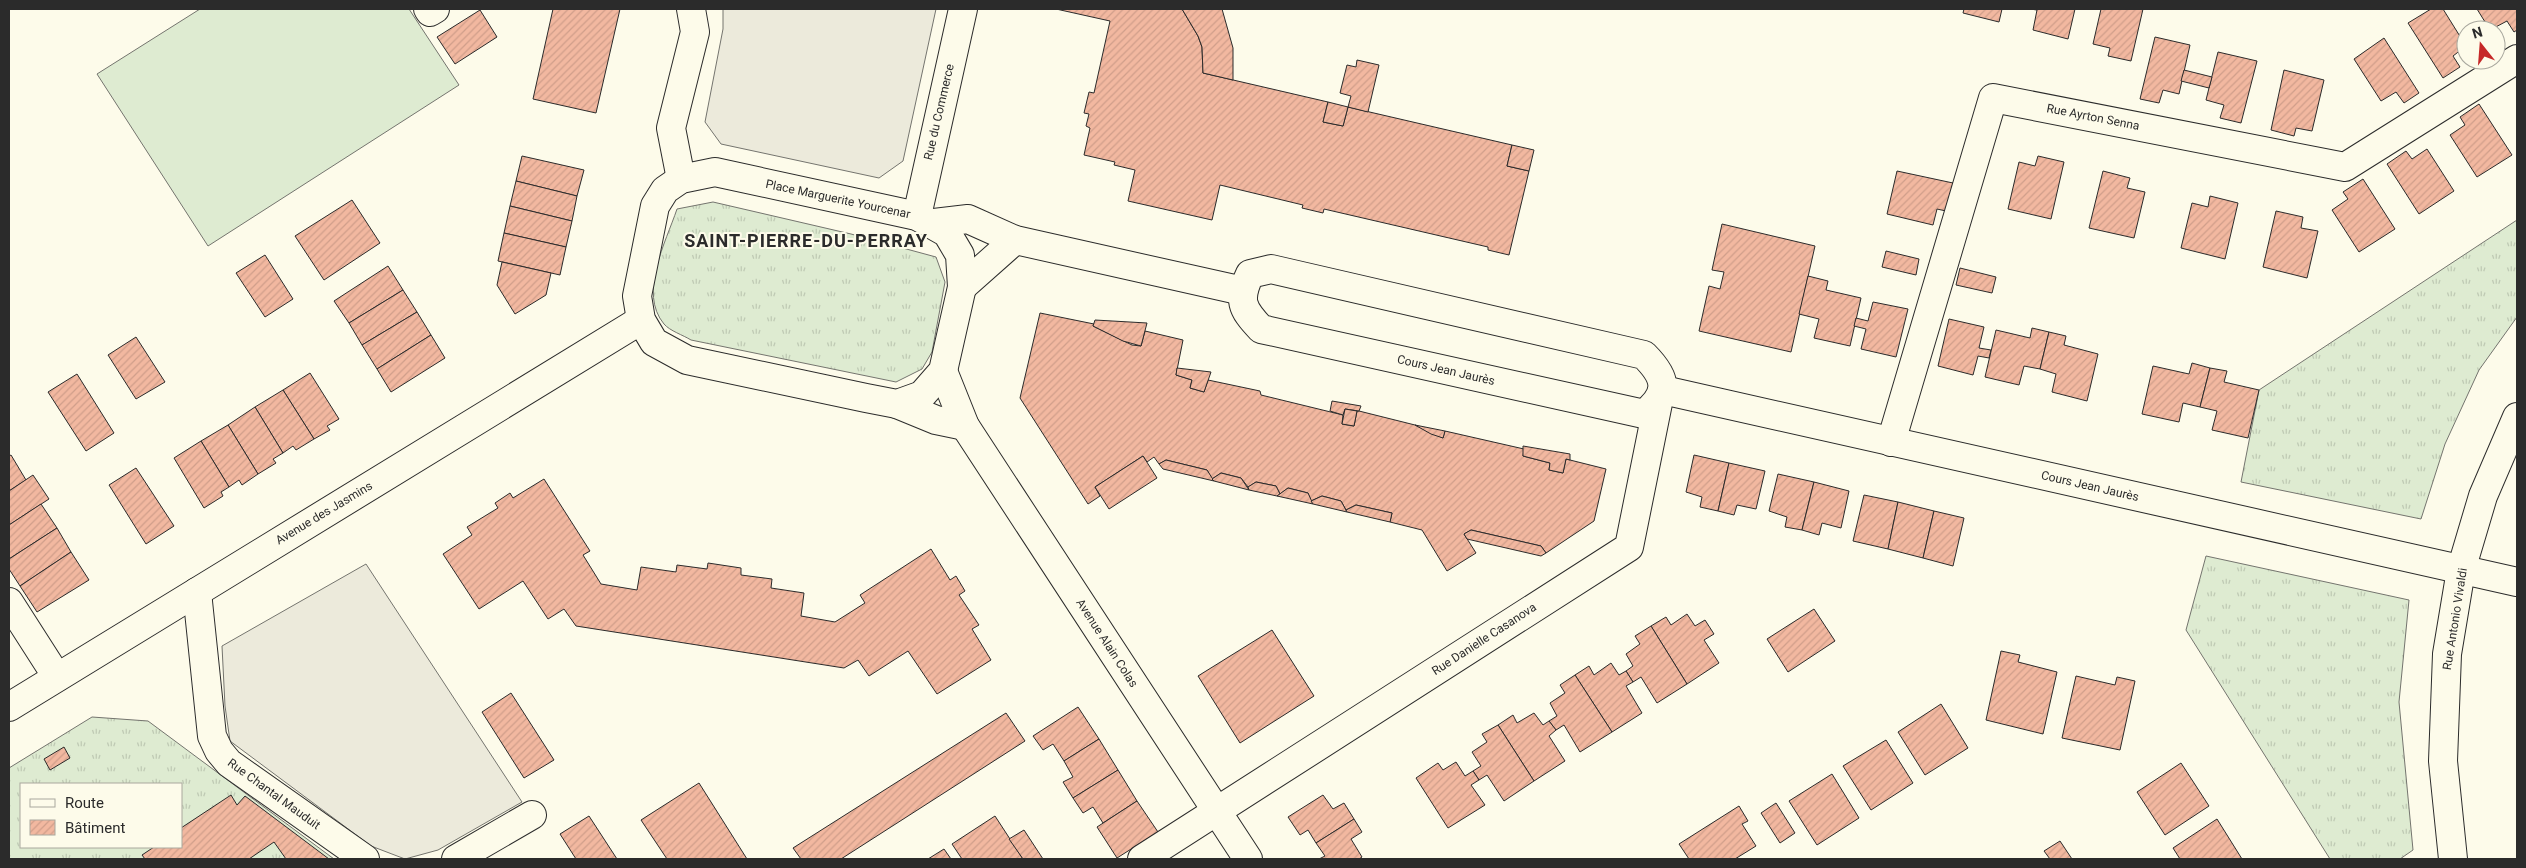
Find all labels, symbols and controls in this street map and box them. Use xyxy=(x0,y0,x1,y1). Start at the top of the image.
north arrow xyxy=(2456,20,2506,70)
text: N xyxy=(2470,23,2484,42)
street label: Rue du Commerce xyxy=(921,62,957,162)
street label: Rue Ayrton Senna xyxy=(2045,101,2141,133)
street label: Place Marguerite Yourcenar xyxy=(764,177,912,221)
district label: SAINT-PIERRE-DU-PERRAY xyxy=(684,230,928,251)
street label: Cours Jean Jaurès xyxy=(1396,352,1496,388)
street label: Cours Jean Jaurès xyxy=(2040,468,2140,504)
street label: Avenue des Jasmins xyxy=(273,479,375,547)
street label: Rue Antonio Vivaldi xyxy=(2440,567,2470,671)
street label: Avenue Alain Colas xyxy=(1073,596,1141,690)
street label: Rue Danielle Casanova xyxy=(1429,600,1539,678)
street label: Rue Chantal Mauduit xyxy=(225,756,323,832)
legend xyxy=(20,783,182,848)
text: Route xyxy=(65,794,104,812)
text: Bâtiment xyxy=(65,819,125,837)

